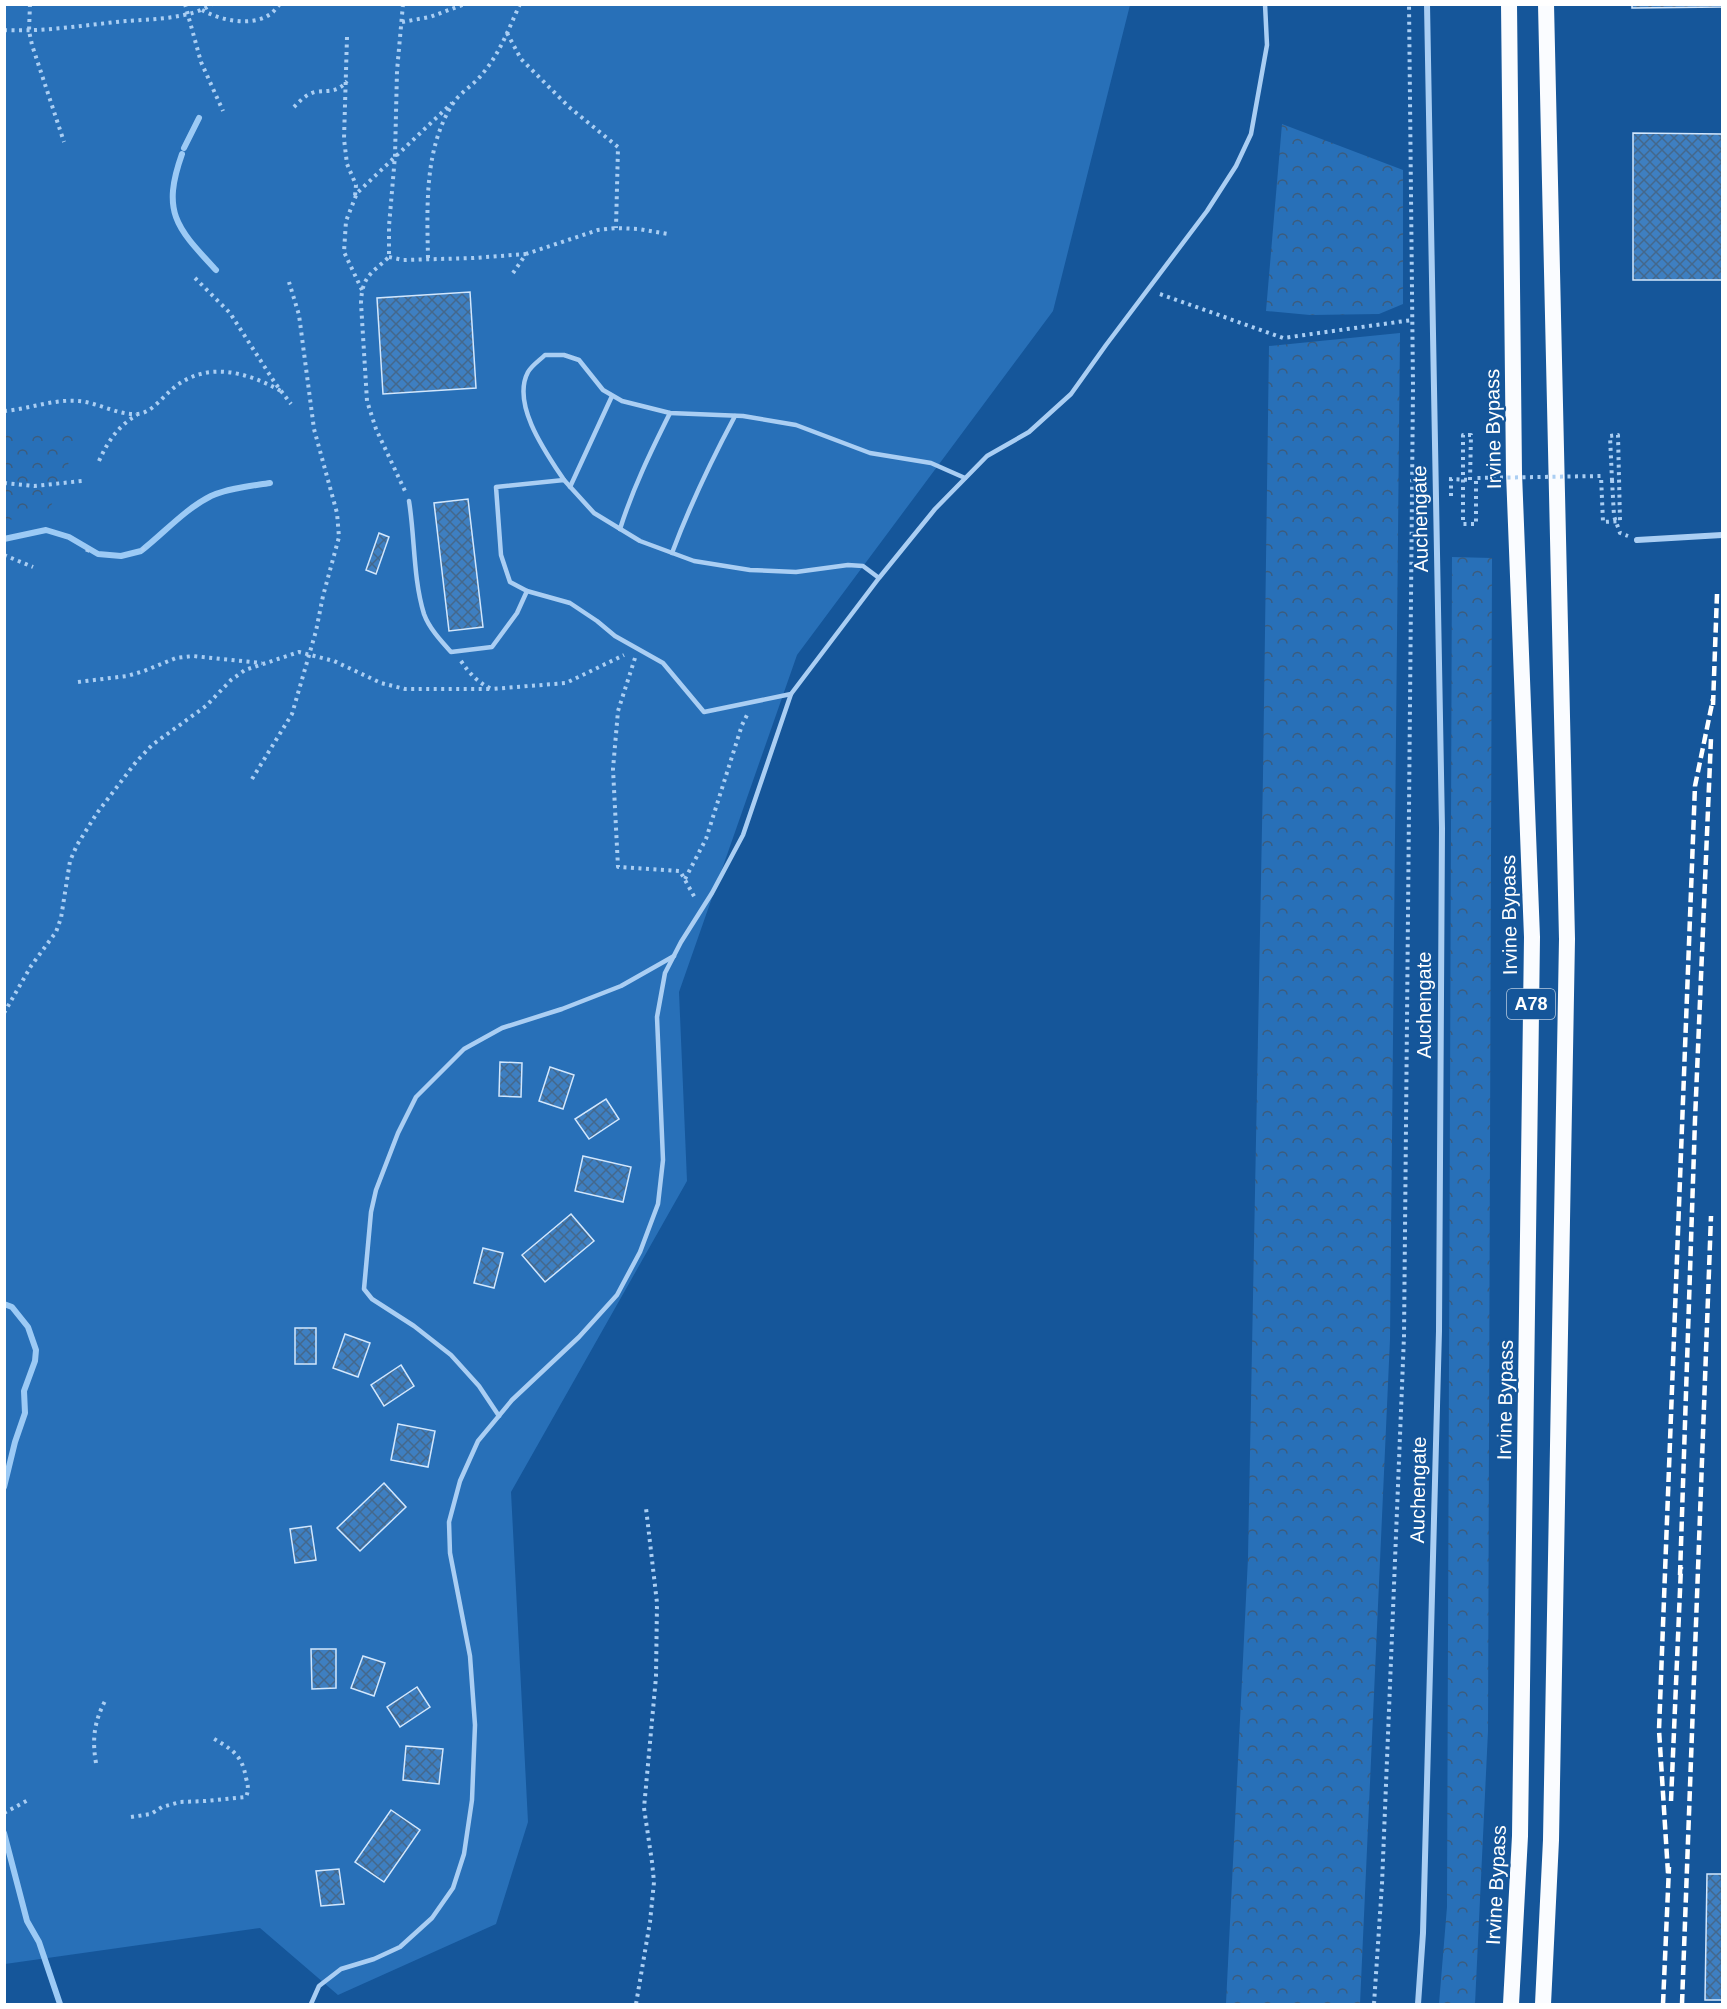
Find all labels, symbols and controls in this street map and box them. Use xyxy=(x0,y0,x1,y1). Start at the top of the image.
street label: Irvine Bypass xyxy=(1481,369,1505,489)
street label: Auchengate xyxy=(1408,465,1432,573)
street label: Irvine Bypass xyxy=(1497,855,1521,975)
street label: Auchengate xyxy=(1413,952,1435,1058)
road number: A78 xyxy=(1507,989,1555,1019)
street label: Irvine Bypass xyxy=(1493,1340,1517,1460)
street label: Auchengate xyxy=(1406,1436,1430,1544)
street label: Irvine Bypass xyxy=(1482,1824,1510,1946)

